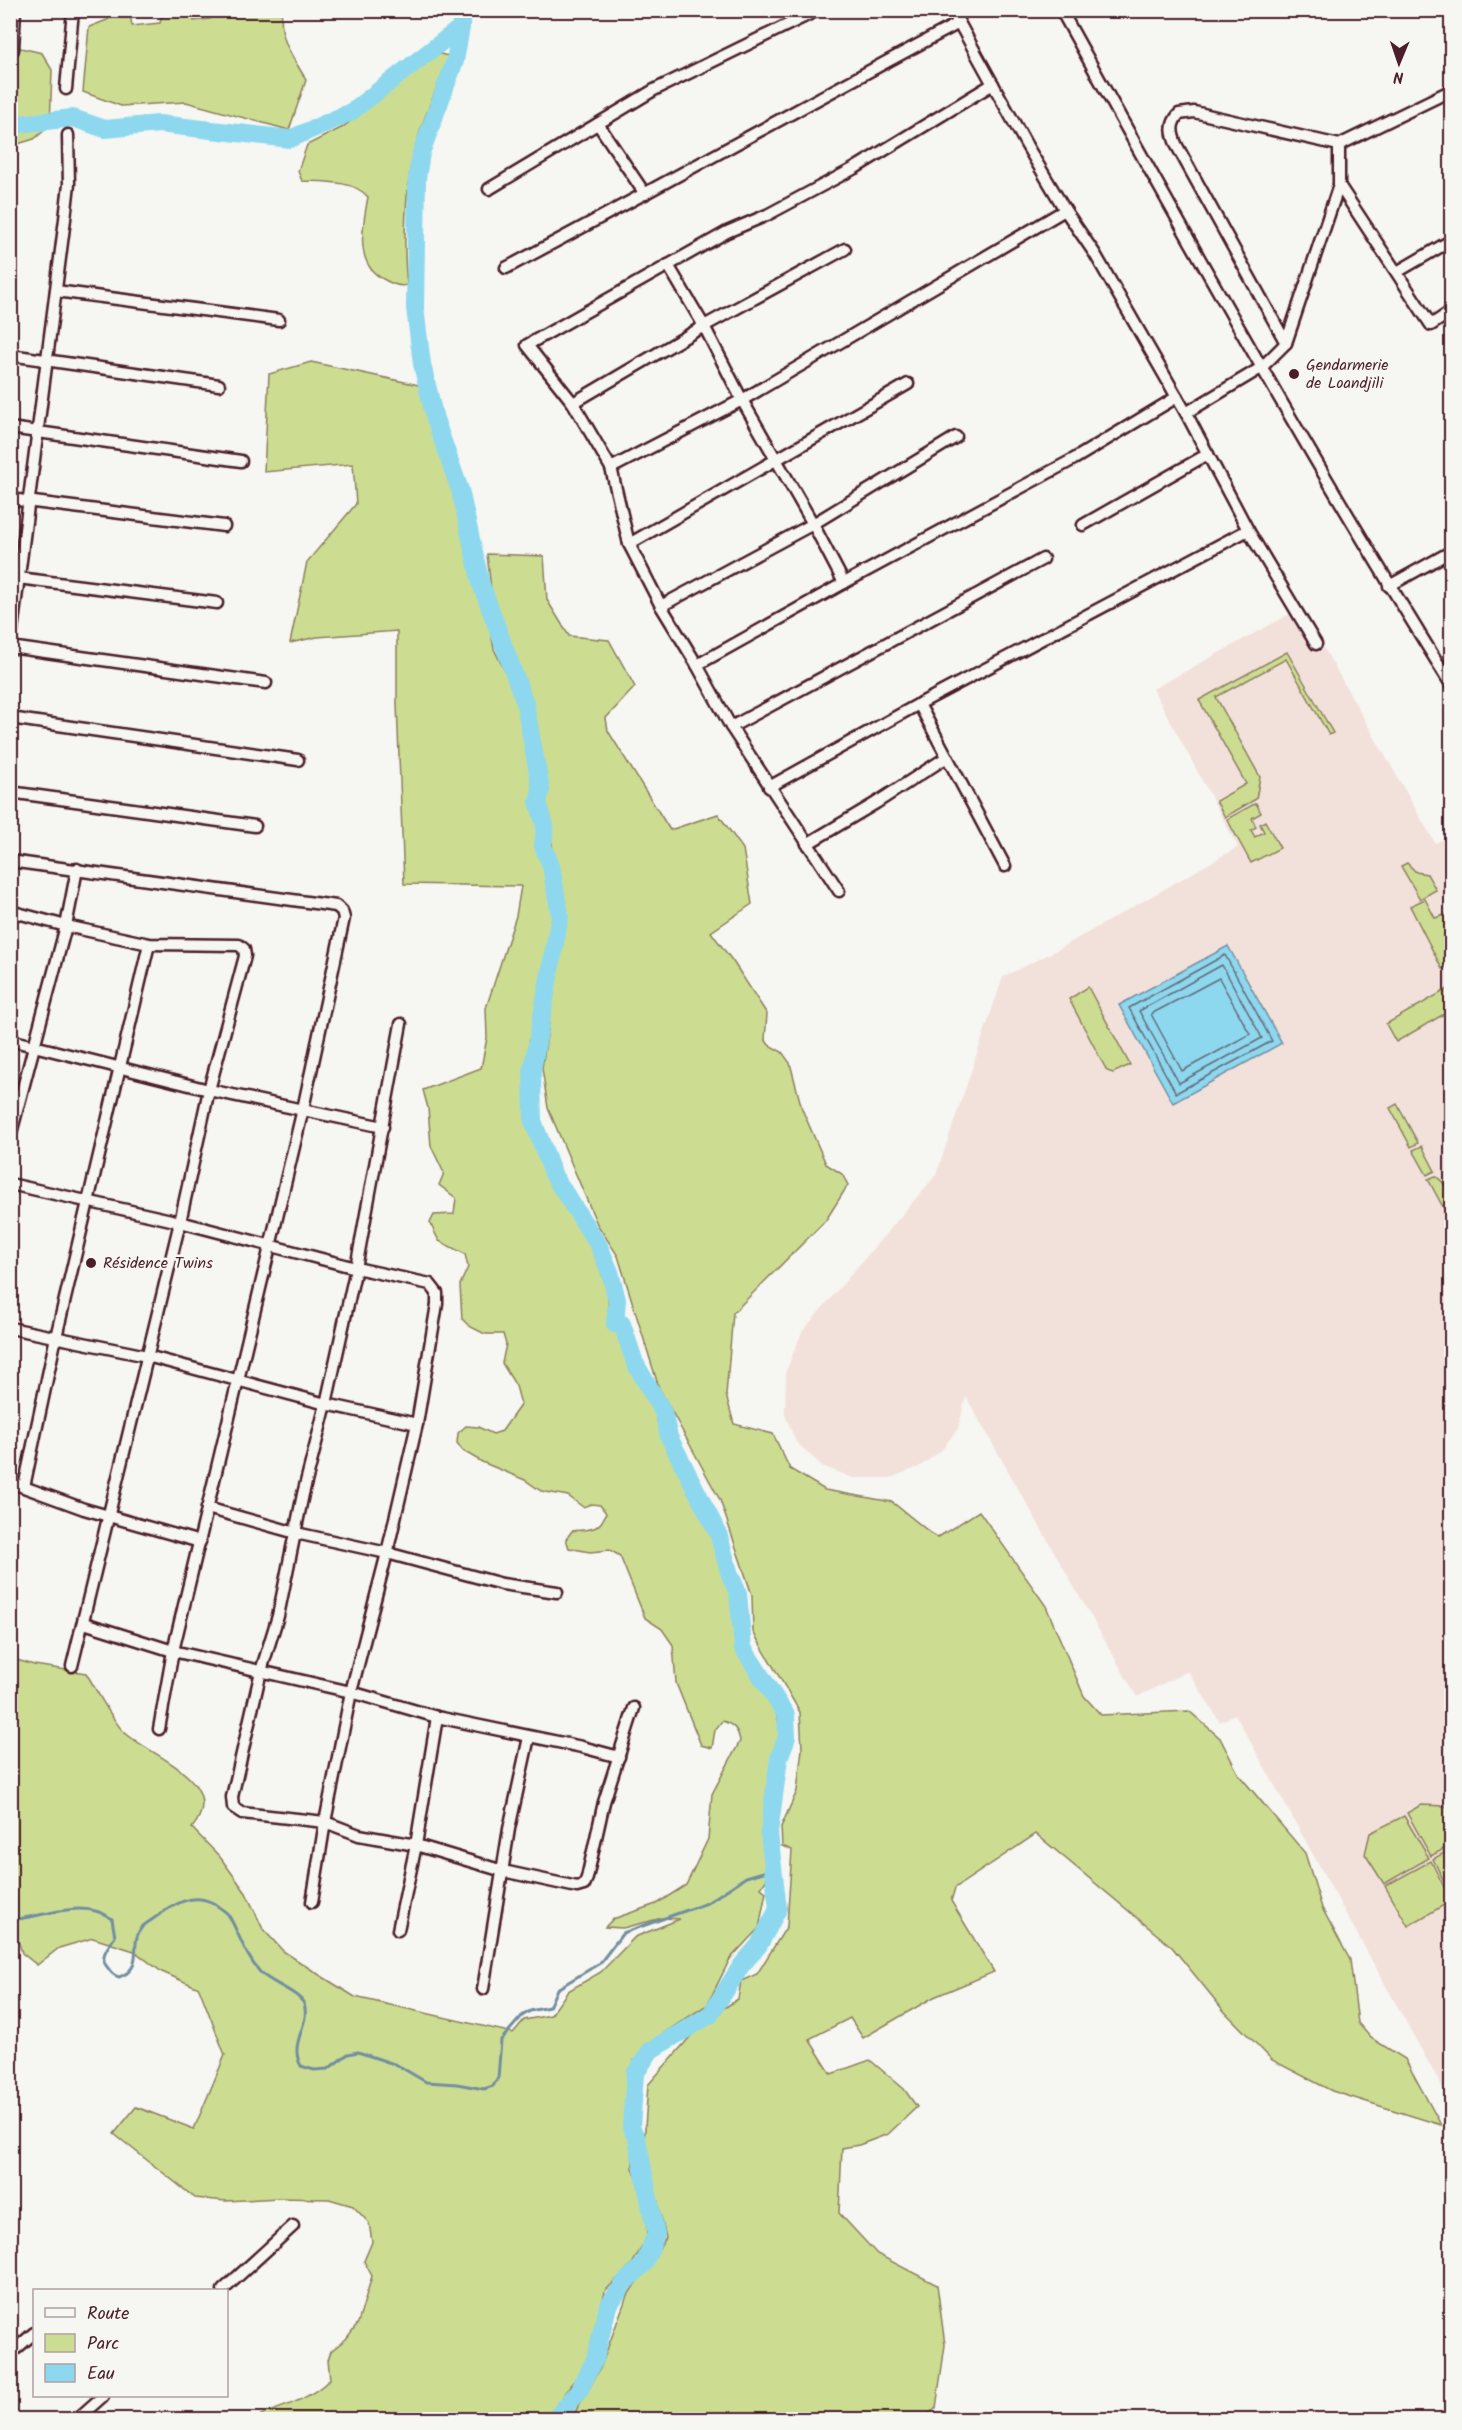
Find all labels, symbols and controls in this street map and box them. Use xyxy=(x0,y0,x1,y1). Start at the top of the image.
north arrow xyxy=(1369,33,1429,93)
text: N xyxy=(1393,64,1404,89)
place label: Gendarmerie de Loandjili xyxy=(1306,353,1389,396)
marker: Gendarmerie de Loandjili xyxy=(1287,367,1301,381)
place label: Résidence Twins xyxy=(103,1251,213,1276)
marker: Résidence Twins xyxy=(84,1256,98,1270)
legend xyxy=(33,2289,228,2397)
text: Route xyxy=(87,2300,129,2329)
text: Parc xyxy=(87,2330,119,2359)
text: Eau xyxy=(87,2360,115,2389)

